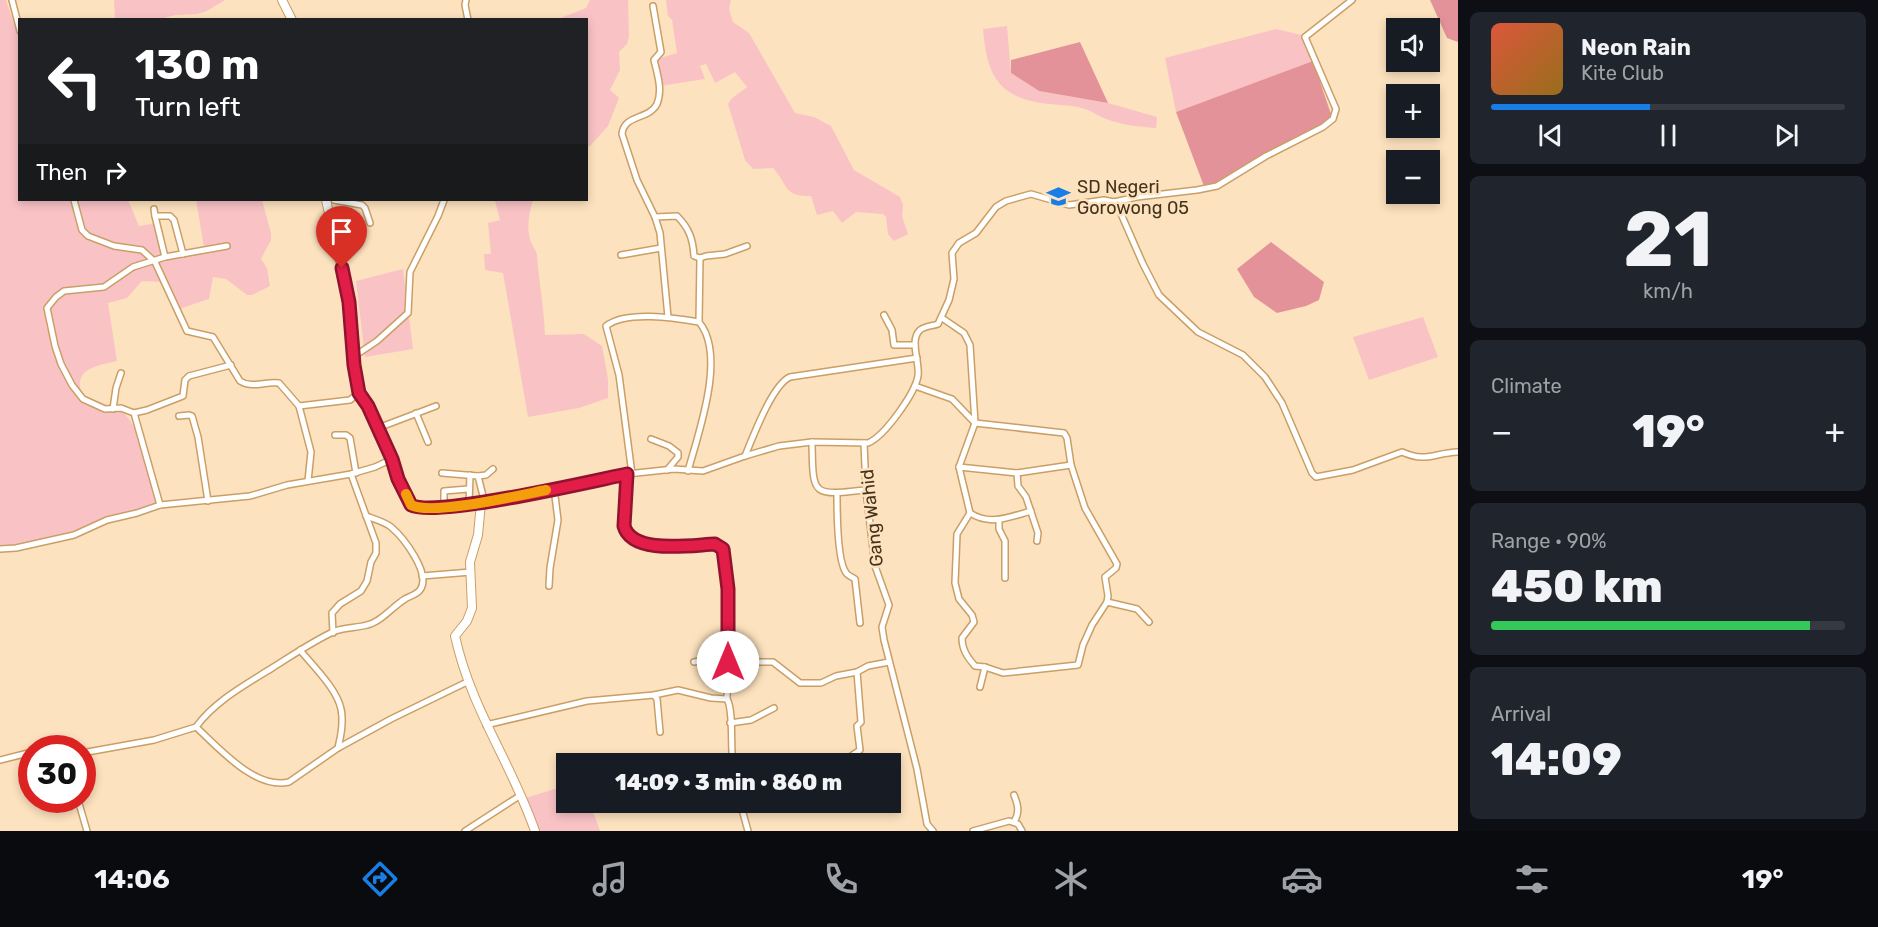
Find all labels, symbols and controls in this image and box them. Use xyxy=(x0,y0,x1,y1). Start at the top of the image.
map controls xyxy=(1386,18,1440,204)
button: sound xyxy=(1386,18,1440,72)
text: Neon Rain xyxy=(1581,34,1691,61)
text: 130 m xyxy=(135,40,260,90)
icon: left xyxy=(36,42,114,120)
text: Kite Club xyxy=(1581,61,1664,85)
button: + xyxy=(1386,84,1440,138)
text: Turn left xyxy=(135,91,240,123)
icon: previous xyxy=(1534,119,1567,152)
icon: pause xyxy=(1652,119,1685,152)
icon: next xyxy=(1770,119,1803,152)
button: − xyxy=(1386,150,1440,204)
icon: right xyxy=(99,156,132,189)
text: Then xyxy=(36,159,87,186)
place label: SD Negeri Gorowong 05 xyxy=(1077,176,1189,219)
school or university icon: SD Negeri Gorowong 05 xyxy=(1046,184,1072,210)
text: 21 xyxy=(1623,193,1713,286)
pin xyxy=(316,206,367,268)
icon: arrive xyxy=(325,215,358,248)
text: km/h xyxy=(1643,279,1693,303)
text: Climate xyxy=(1491,374,1562,398)
text: 19° xyxy=(1632,405,1705,458)
text: − xyxy=(1491,412,1512,451)
text: + xyxy=(1824,412,1845,451)
street label: Gang Wahid xyxy=(856,468,888,568)
text: Range · 90% xyxy=(1491,529,1607,553)
text: 450 km xyxy=(1491,560,1663,613)
position arrow xyxy=(696,630,760,694)
text: Arrival xyxy=(1491,702,1551,726)
text: 14:09 xyxy=(1491,733,1622,786)
speed limit sign: 30 xyxy=(18,735,96,813)
text: 14:09 · 3 min · 860 m xyxy=(615,769,842,796)
icon: directions xyxy=(359,858,401,900)
icon: music xyxy=(589,858,631,900)
icon: phone xyxy=(820,858,862,900)
icon: climate xyxy=(1050,858,1092,900)
icon: car xyxy=(1281,858,1323,900)
icon: filters xyxy=(1511,858,1553,900)
text: 14:06 xyxy=(94,863,170,895)
text: 19° xyxy=(1742,863,1784,895)

